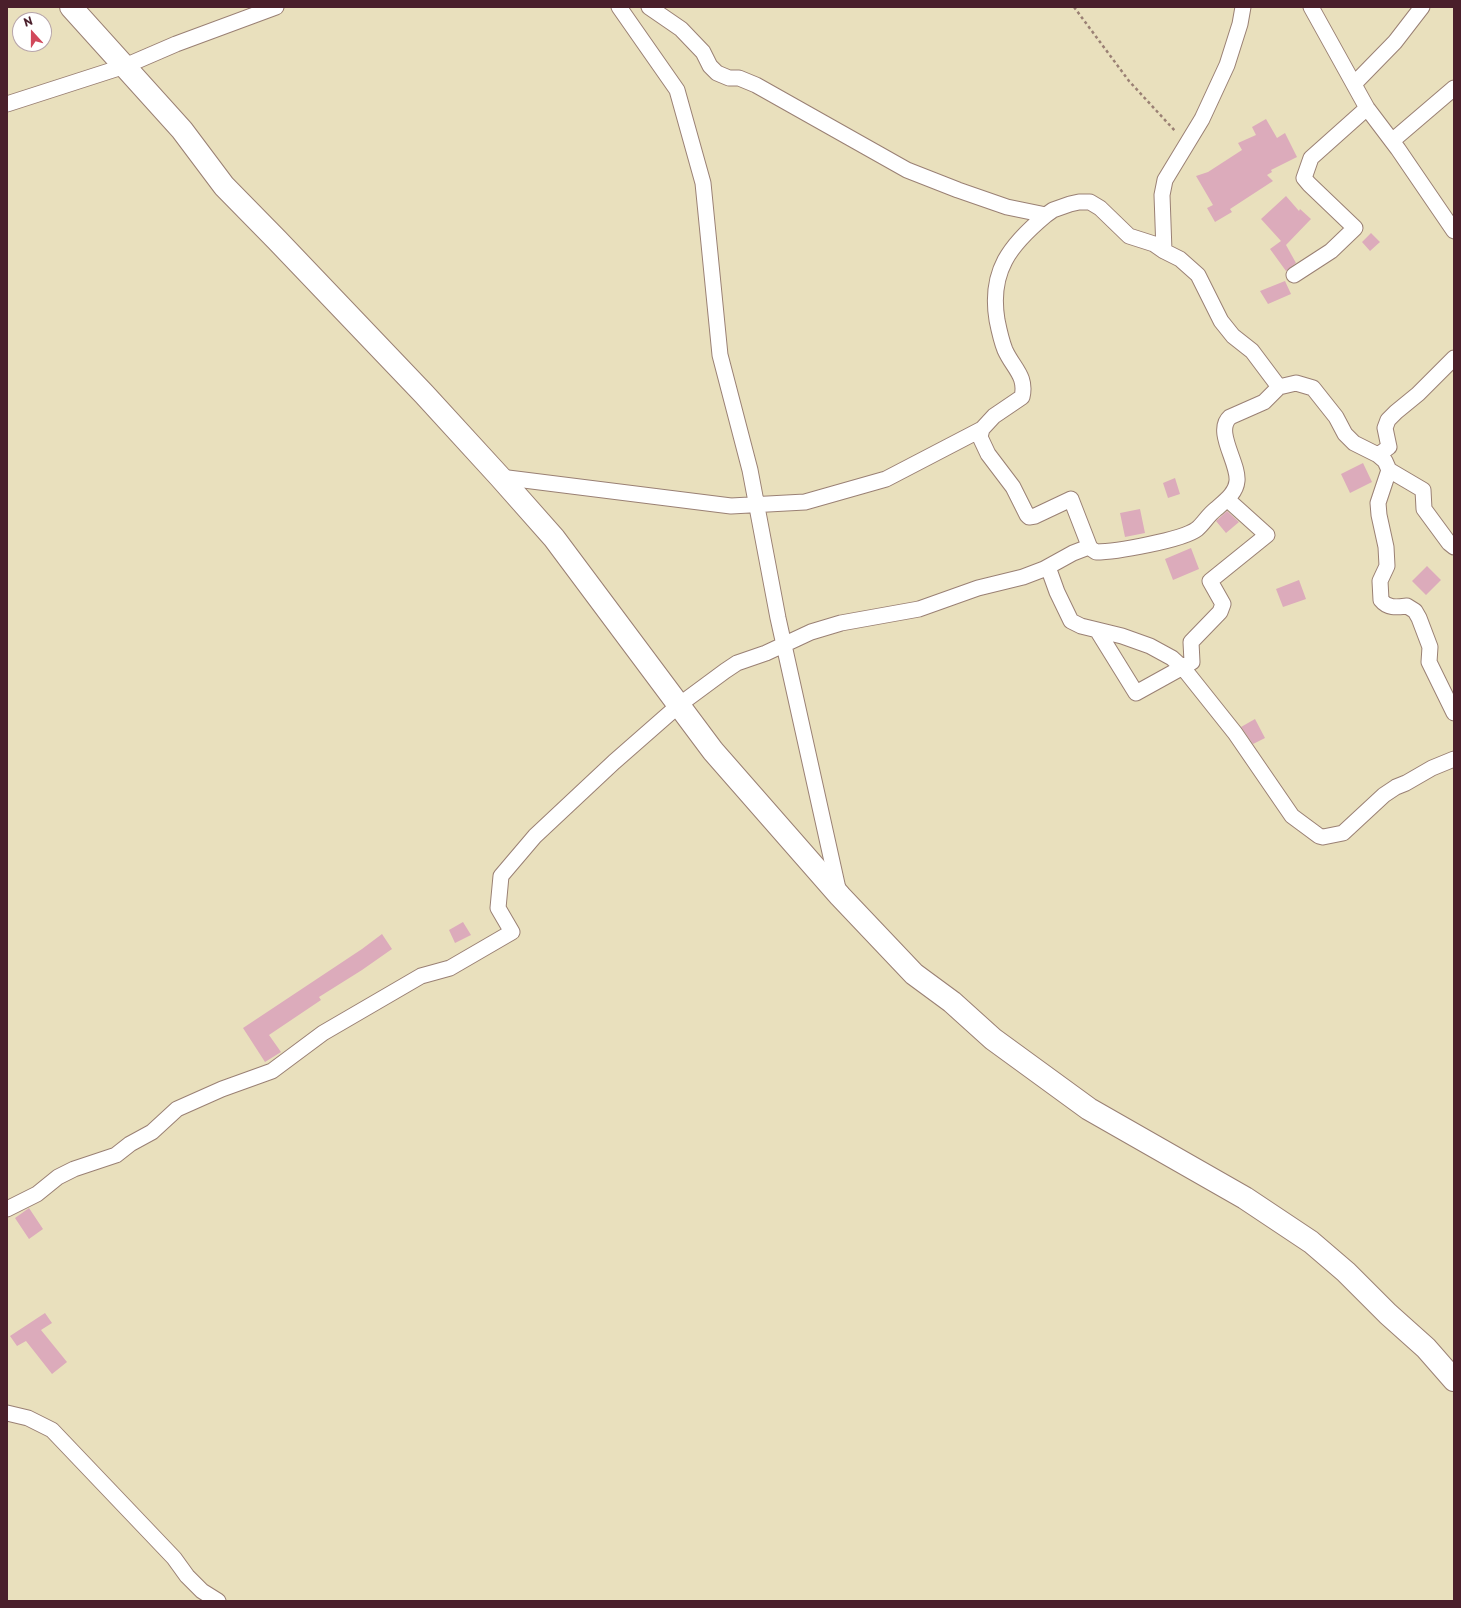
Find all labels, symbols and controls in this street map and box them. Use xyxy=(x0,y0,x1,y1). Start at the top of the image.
north arrow xyxy=(12,12,52,52)
text: N xyxy=(21,12,35,31)

